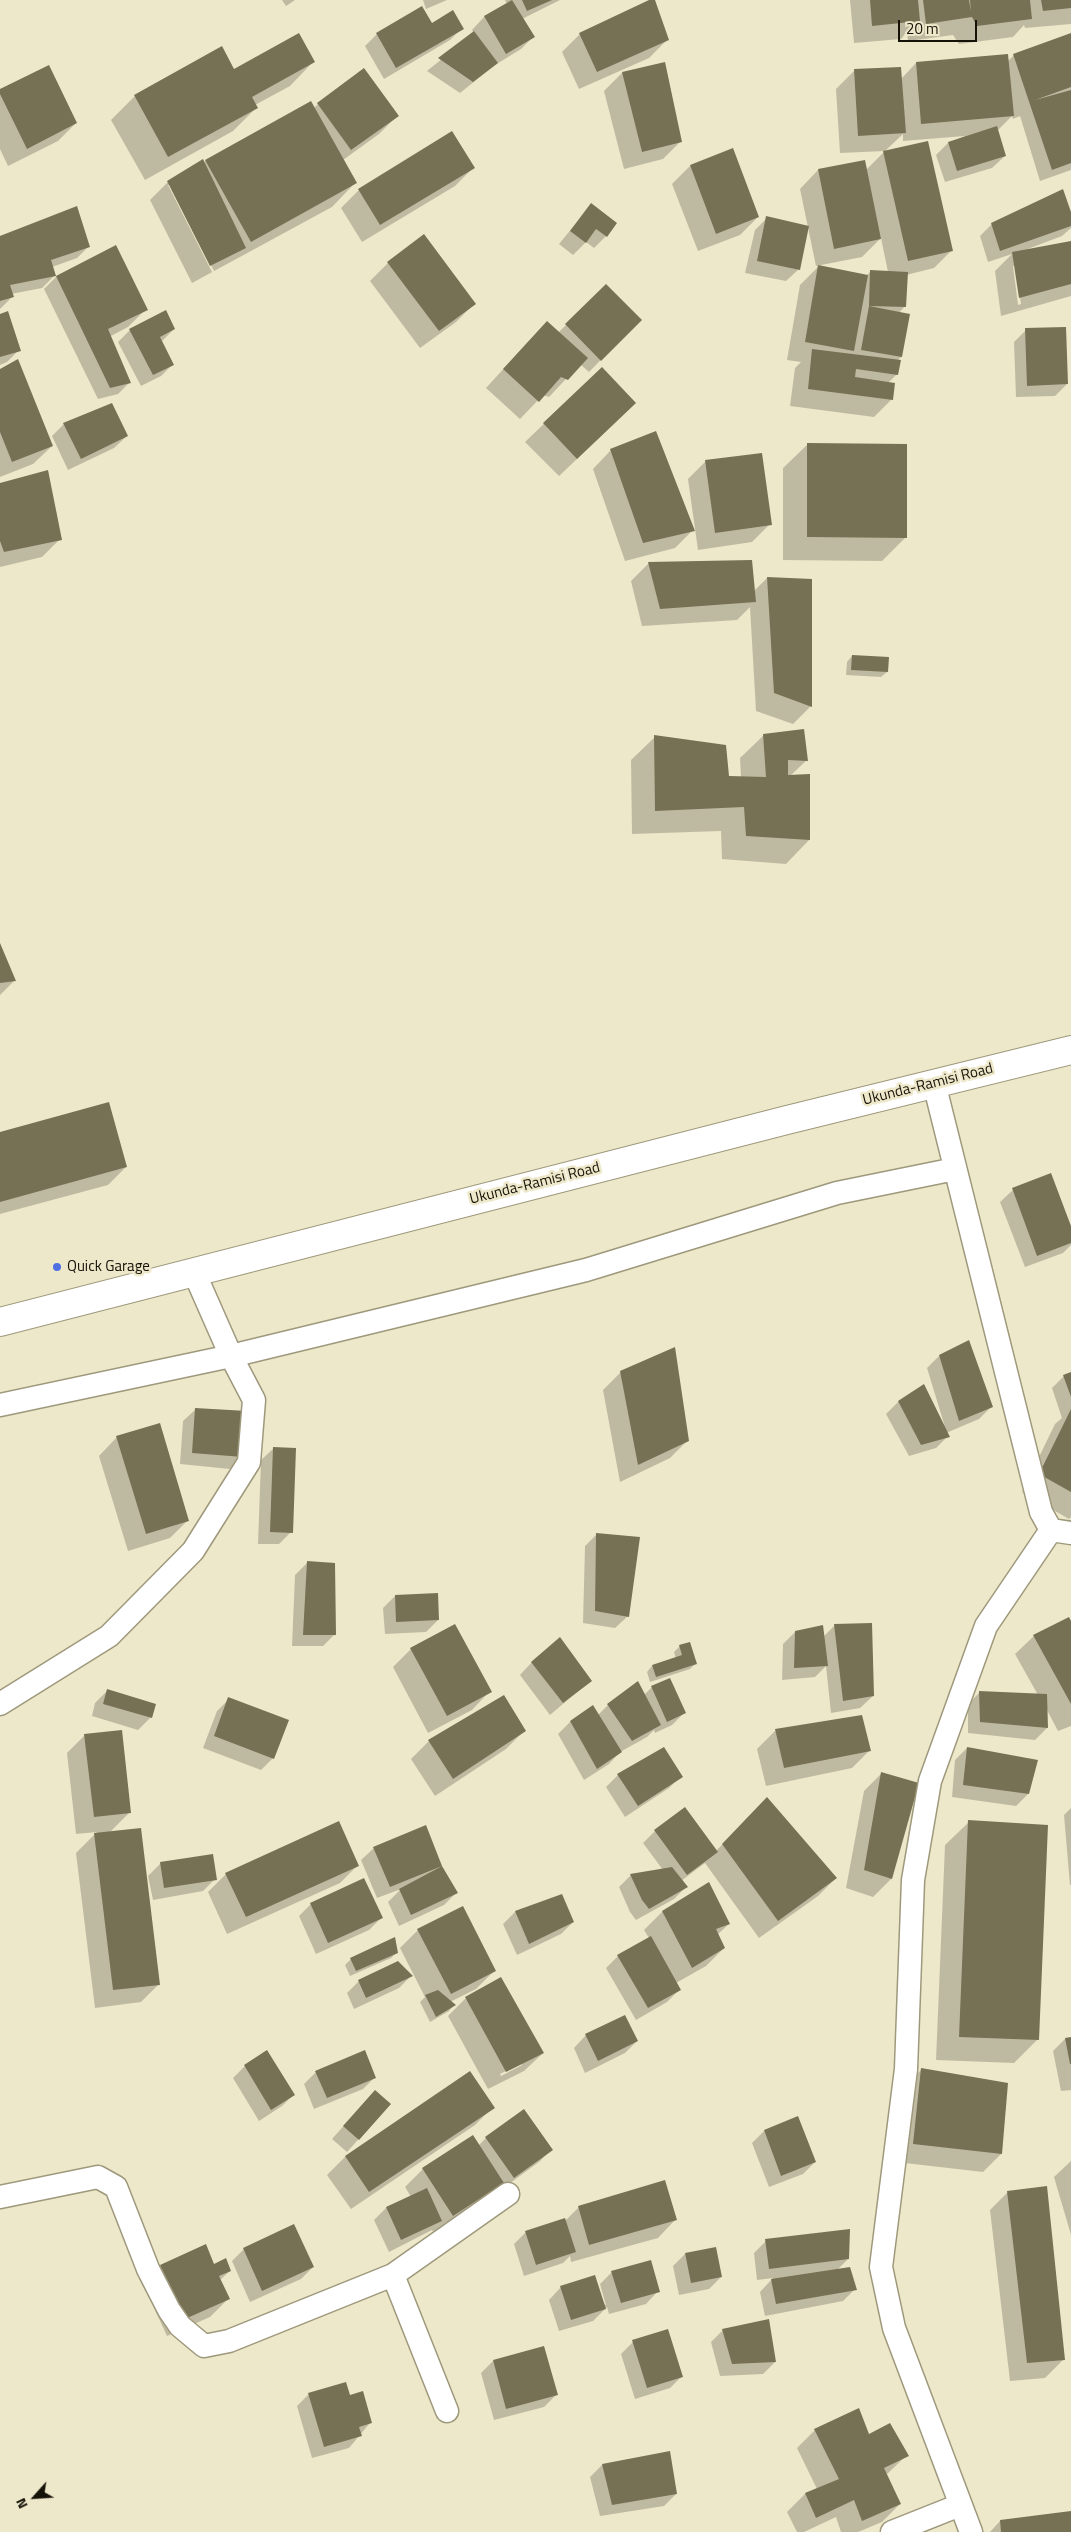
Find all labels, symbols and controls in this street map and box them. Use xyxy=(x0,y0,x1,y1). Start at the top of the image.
scale bar xyxy=(901,10,980,42)
text: 20 m xyxy=(906,17,939,40)
street label: Ukunda-Ramisi Road xyxy=(861,1060,995,1110)
street label: Ukunda-Ramisi Road xyxy=(468,1159,602,1209)
place label: Quick Garage xyxy=(67,1258,150,1276)
marker: Quick Garage xyxy=(51,1261,63,1273)
north arrow xyxy=(10,2472,60,2522)
text: N xyxy=(10,2495,33,2513)

